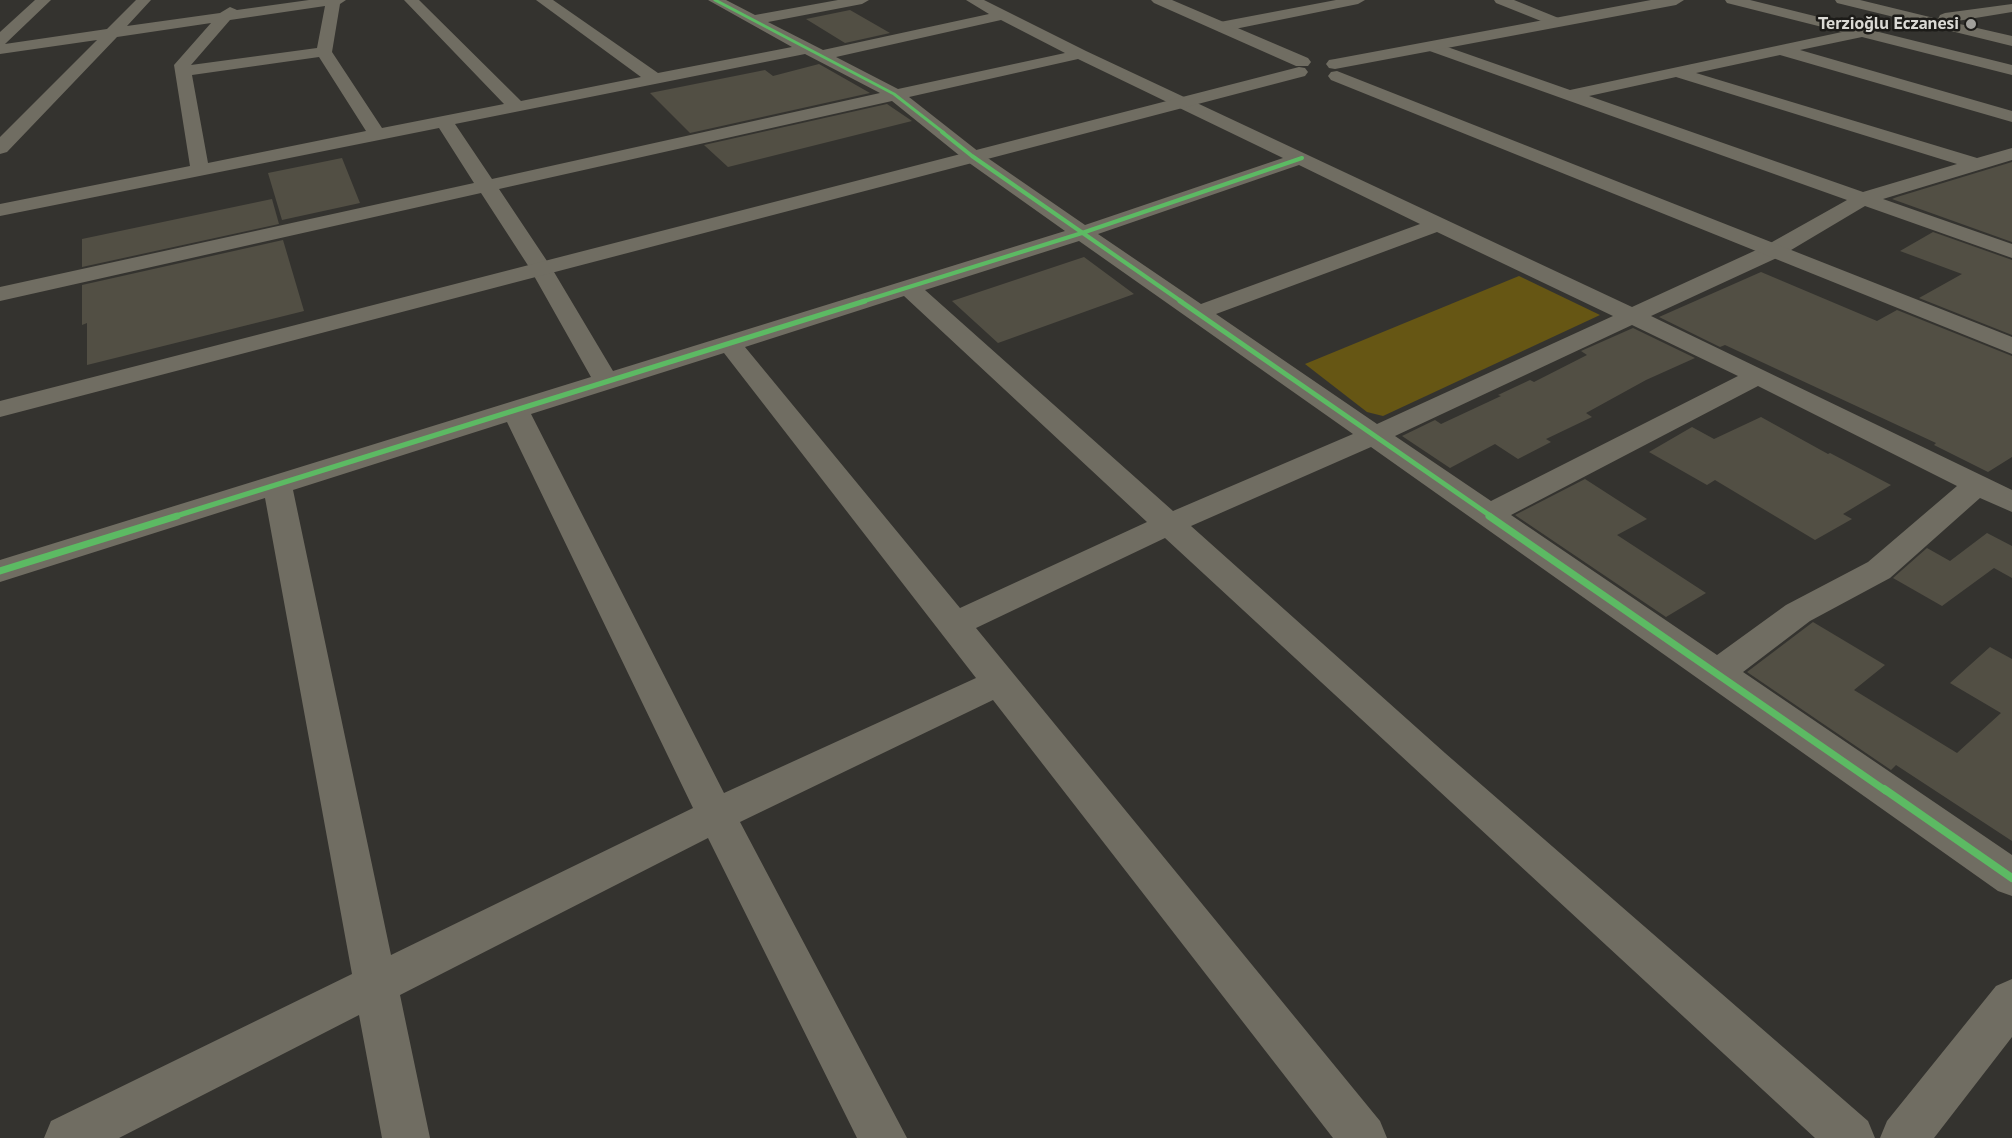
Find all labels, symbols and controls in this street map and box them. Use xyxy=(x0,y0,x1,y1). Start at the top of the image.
place label: Terzioğlu Eczanesi xyxy=(1818,13,1959,35)
marker: Terzioğlu Eczanesi xyxy=(1964,17,1978,31)

